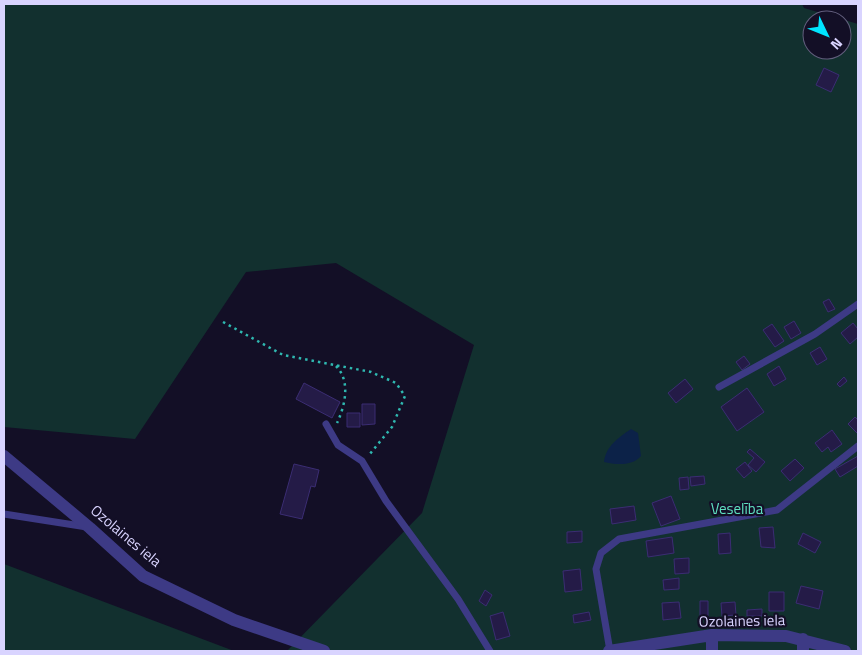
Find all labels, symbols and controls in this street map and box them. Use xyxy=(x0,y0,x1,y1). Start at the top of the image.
north arrow xyxy=(802,10,852,60)
text: N xyxy=(826,33,848,55)
park label: Veselība xyxy=(711,497,764,520)
street label: Ozolaines iela xyxy=(86,499,167,573)
street label: Ozolaines iela xyxy=(698,608,786,633)

